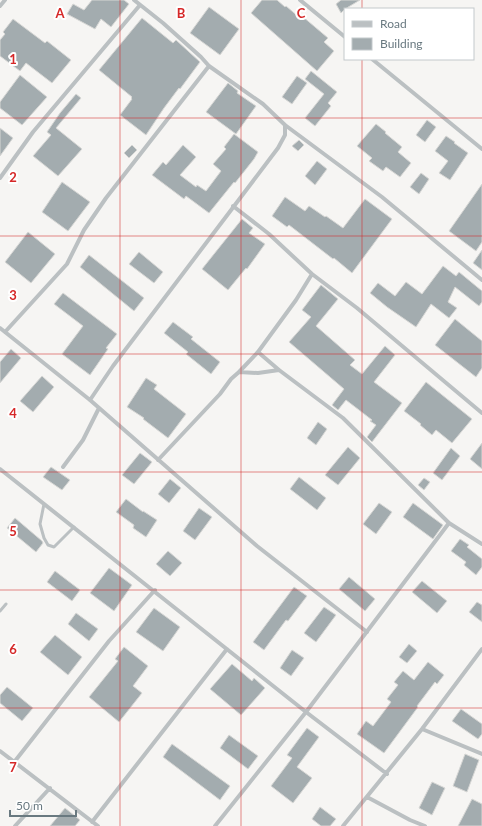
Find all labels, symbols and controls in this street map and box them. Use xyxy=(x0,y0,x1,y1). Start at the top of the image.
text: A xyxy=(54,5,65,21)
text: B xyxy=(177,5,186,21)
text: C xyxy=(297,5,306,21)
legend xyxy=(344,8,474,60)
text: Road xyxy=(380,16,407,31)
text: Building xyxy=(380,36,423,51)
text: 1 xyxy=(9,51,17,67)
text: 2 xyxy=(9,169,17,185)
text: 3 xyxy=(9,287,17,303)
text: 4 xyxy=(9,405,17,421)
text: 5 xyxy=(9,523,17,539)
text: 6 xyxy=(9,641,17,657)
text: 7 xyxy=(9,759,17,775)
scale bar xyxy=(10,792,76,818)
text: 50 m xyxy=(16,798,43,813)

